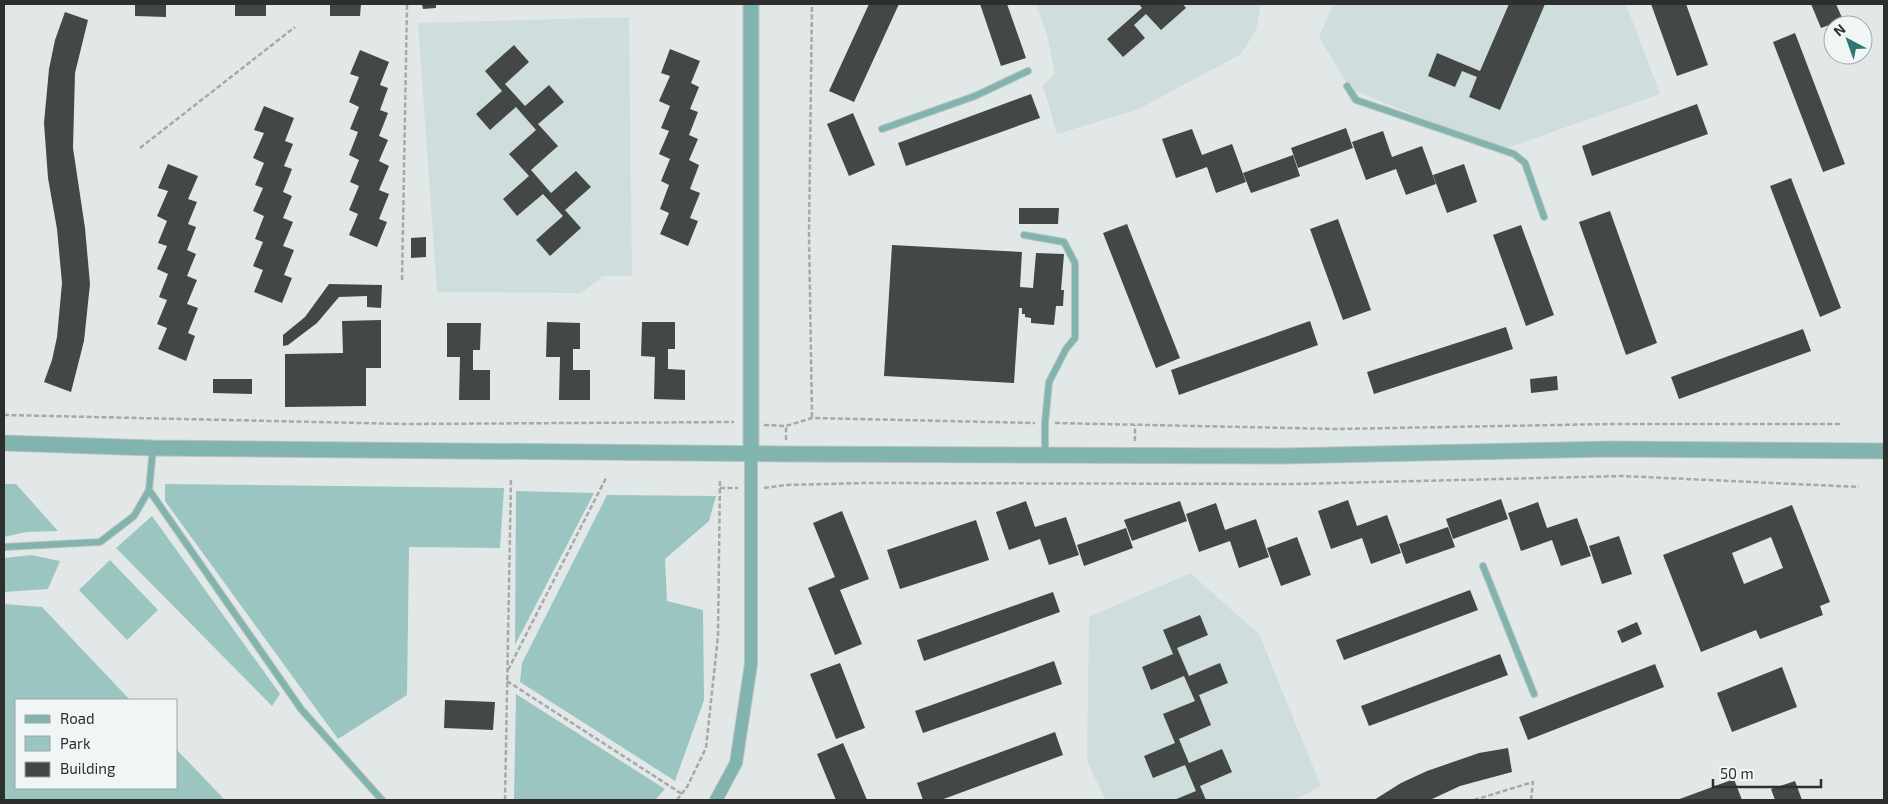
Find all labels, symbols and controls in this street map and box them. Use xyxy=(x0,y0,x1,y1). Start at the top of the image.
north arrow xyxy=(1823,15,1873,65)
text: N xyxy=(1830,20,1849,40)
legend xyxy=(15,699,178,789)
text: Road xyxy=(60,709,95,727)
text: Park xyxy=(60,734,91,752)
scale bar xyxy=(1713,756,1820,788)
text: Building xyxy=(60,759,116,777)
text: 50 m xyxy=(1720,764,1754,782)

